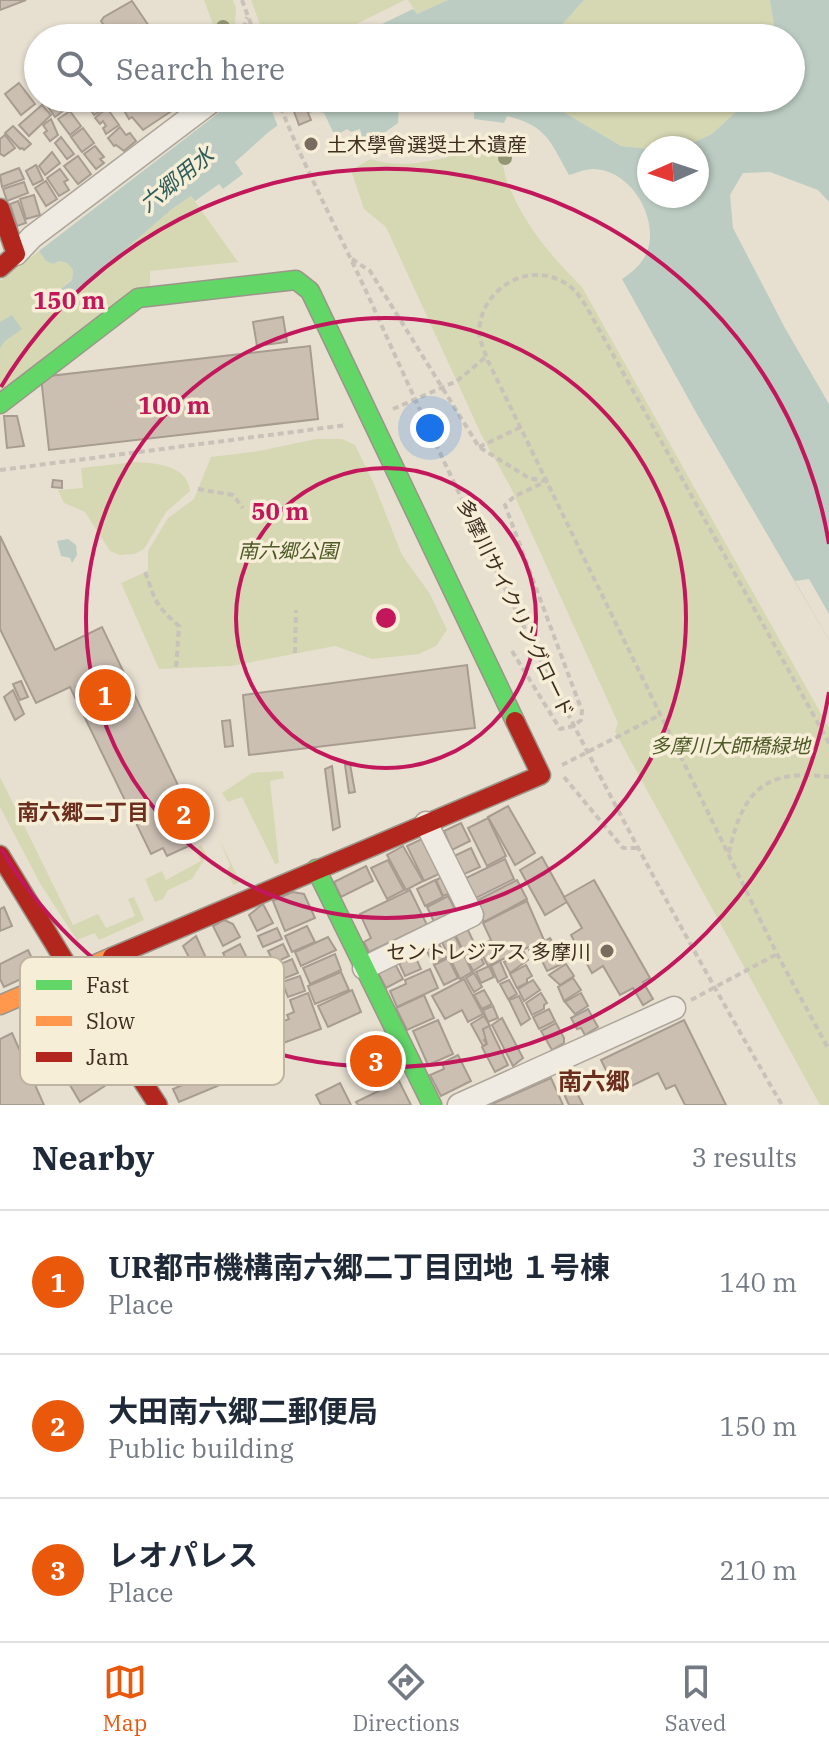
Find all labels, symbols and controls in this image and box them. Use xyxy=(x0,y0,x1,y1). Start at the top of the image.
search box xyxy=(24,24,805,112)
icon: search xyxy=(52,46,96,90)
text: Search here xyxy=(116,49,285,88)
place label: 土木學會選奨土木遺産 xyxy=(327,131,527,158)
marker: 土木學會選奨土木遺産 xyxy=(302,135,320,153)
north arrow xyxy=(637,136,709,208)
water label: 六郷用水 xyxy=(133,139,221,218)
text: 150 m xyxy=(33,284,105,316)
text: 100 m xyxy=(138,389,210,421)
your location xyxy=(410,408,450,448)
street label: 多摩川サイクリングロード xyxy=(451,494,581,722)
text: 50 m xyxy=(251,495,309,527)
park label: 南六郷公園 xyxy=(238,537,341,564)
centre of rings xyxy=(372,604,400,632)
pin: 1 xyxy=(79,665,131,725)
park label: 多摩川大師橋緑地 xyxy=(650,732,812,759)
pin: 2 xyxy=(158,784,210,844)
district label: 南六郷二丁目 xyxy=(17,797,149,826)
place label: セントレジアス 多摩川 xyxy=(386,938,591,965)
marker: セントレジアス 多摩川 xyxy=(598,942,616,960)
legend xyxy=(20,957,284,1085)
text: Fast xyxy=(86,970,129,999)
text: Slow xyxy=(86,1006,135,1035)
pin: 3 xyxy=(350,1031,402,1091)
text: Jam xyxy=(86,1042,129,1071)
district label: 南六郷 xyxy=(558,1065,630,1097)
text: Nearby xyxy=(32,1135,154,1179)
text: 3 results xyxy=(691,1140,797,1174)
text: UR都市機構南六郷二丁目団地 １号棟 xyxy=(108,1247,610,1286)
text: 1 xyxy=(50,1265,66,1299)
text: 140 m xyxy=(719,1265,797,1299)
text: Place xyxy=(108,1287,173,1321)
text: 大田南六郷二郵便局 xyxy=(108,1391,378,1430)
text: 2 xyxy=(50,1409,66,1443)
text: 150 m xyxy=(719,1409,797,1443)
text: Public building xyxy=(108,1431,294,1465)
text: レオパレス xyxy=(108,1535,258,1574)
text: 3 xyxy=(50,1553,66,1587)
text: 210 m xyxy=(719,1553,797,1587)
text: Place xyxy=(108,1575,173,1609)
tab: Map xyxy=(103,1660,147,1737)
tab: Directions xyxy=(352,1660,460,1737)
tab: Saved xyxy=(665,1660,726,1737)

